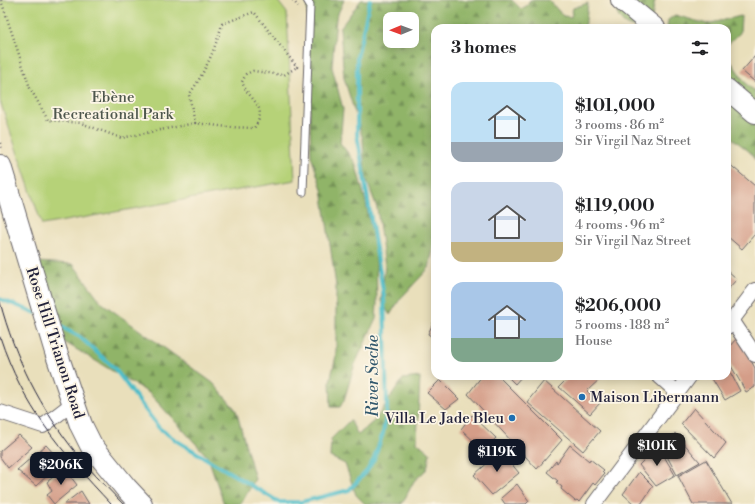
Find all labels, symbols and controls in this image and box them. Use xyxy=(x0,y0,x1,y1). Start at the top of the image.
north arrow xyxy=(383,12,419,48)
map controls xyxy=(383,12,419,48)
text: 3 homes xyxy=(451,37,516,59)
icon: filters xyxy=(689,37,711,59)
park label: Ebène Recreational Park xyxy=(53,88,175,124)
text: $101,000 xyxy=(575,95,655,117)
icon: home xyxy=(483,98,531,146)
text: 3 rooms · 86 m² xyxy=(575,117,664,133)
text: Sir Virgil Naz Street xyxy=(575,133,691,149)
text: $119,000 xyxy=(575,195,655,217)
icon: home xyxy=(483,198,531,246)
text: 4 rooms · 96 m² xyxy=(575,217,664,233)
text: Sir Virgil Naz Street xyxy=(575,233,691,249)
street label: Rose Hill Trianon Road xyxy=(22,265,89,422)
text: $206,000 xyxy=(575,295,661,317)
icon: home xyxy=(483,298,531,346)
text: 5 rooms · 188 m² xyxy=(575,317,669,333)
text: House xyxy=(575,333,612,349)
water label: River Seche xyxy=(363,334,383,418)
place label: Maison Libermann xyxy=(590,388,719,407)
marker: Maison Libermann xyxy=(577,392,587,402)
place label: Villa Le Jade Bleu xyxy=(384,409,504,428)
marker: Villa Le Jade Bleu xyxy=(507,413,517,423)
pin: $101K xyxy=(629,433,685,467)
text: $101K xyxy=(637,438,677,454)
pin: $119K xyxy=(469,439,525,473)
text: $119K xyxy=(477,444,517,460)
pin: $206K xyxy=(33,452,89,486)
text: $206K xyxy=(39,457,83,473)

